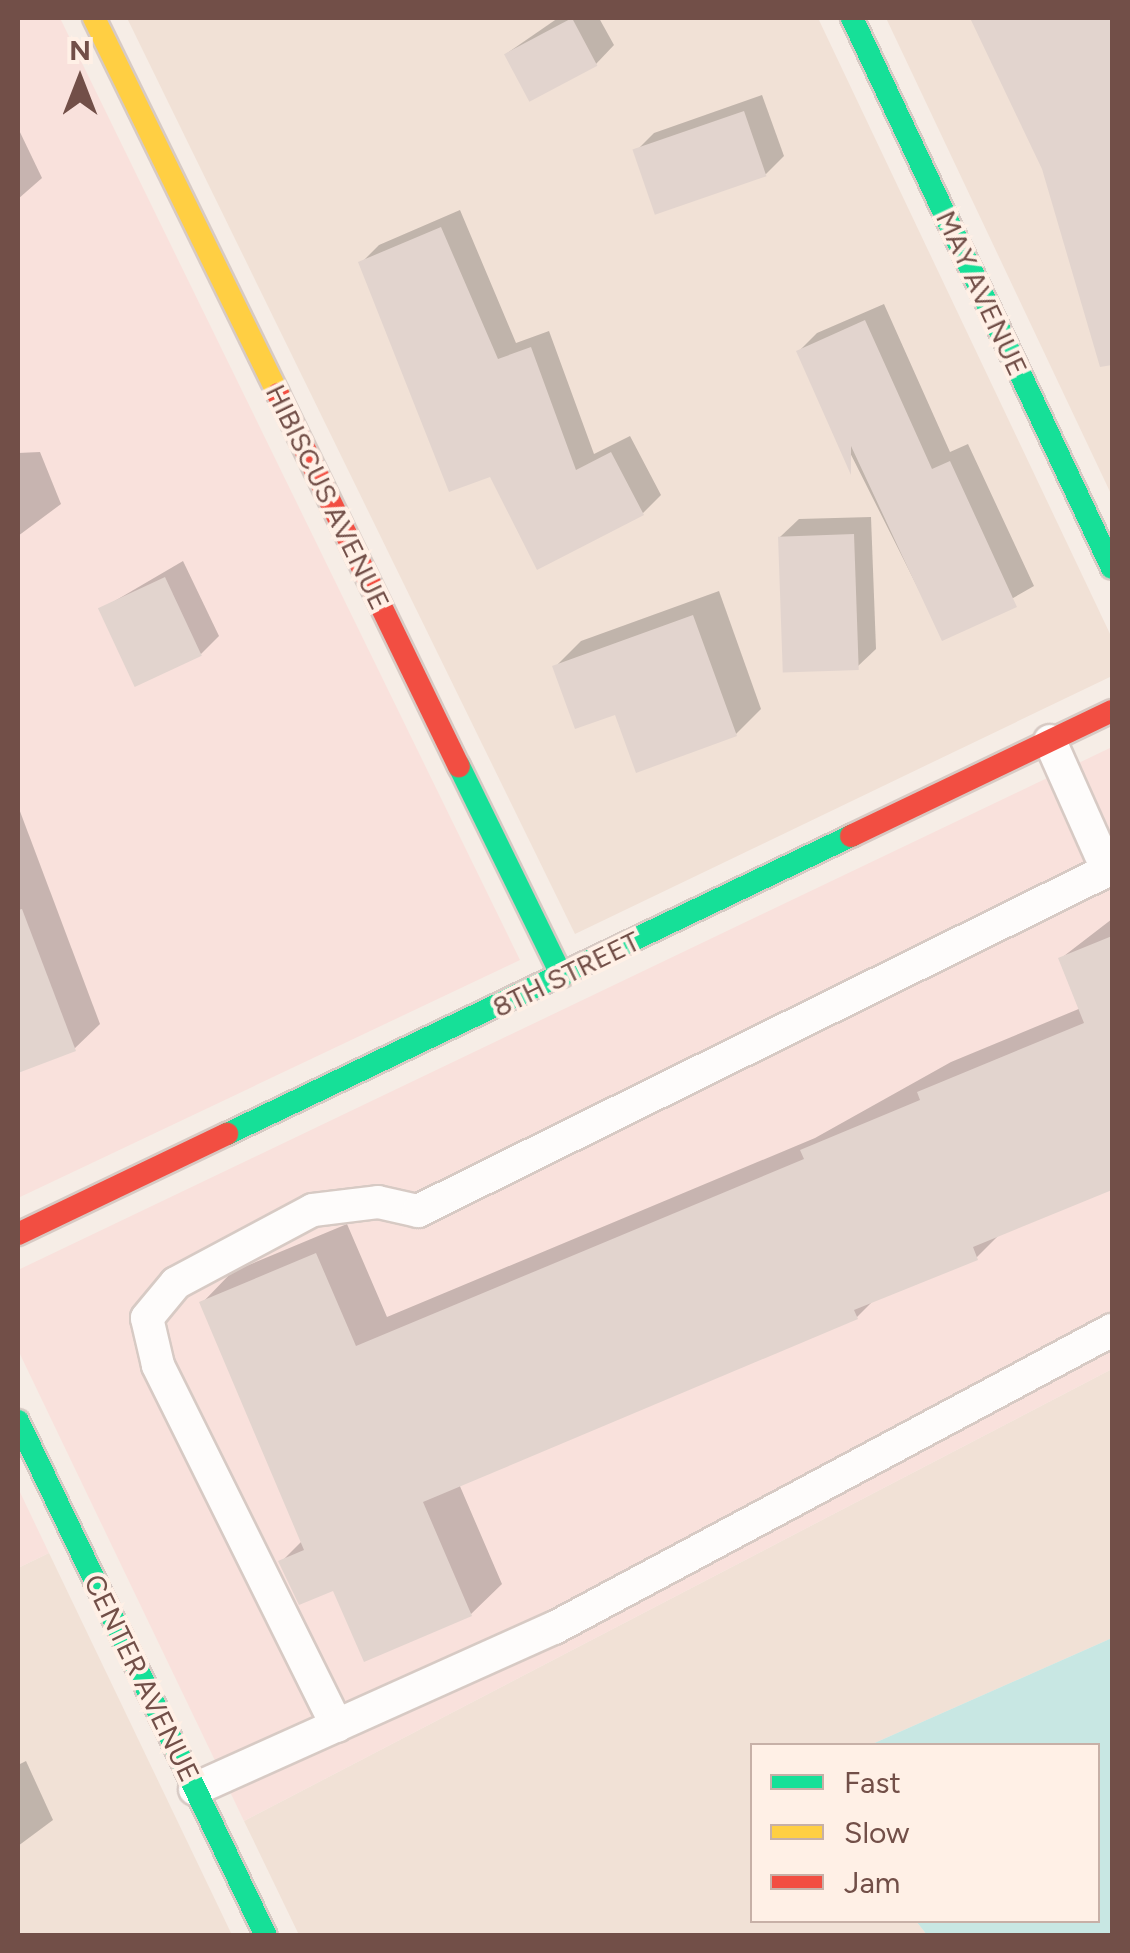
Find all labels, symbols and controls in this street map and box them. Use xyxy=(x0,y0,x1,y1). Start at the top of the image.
north arrow xyxy=(30,30,130,130)
text: N xyxy=(69,33,91,67)
street label: MAY AVENUE xyxy=(929,205,1035,381)
street label: HIBISCUS AVENUE xyxy=(259,379,397,615)
street label: 8TH STREET xyxy=(487,924,645,1024)
street label: CENTER AVENUE xyxy=(77,1569,207,1787)
legend xyxy=(750,1743,1100,1923)
text: Fast xyxy=(844,1764,901,1801)
text: Slow xyxy=(844,1814,910,1851)
text: Jam xyxy=(844,1864,900,1901)

